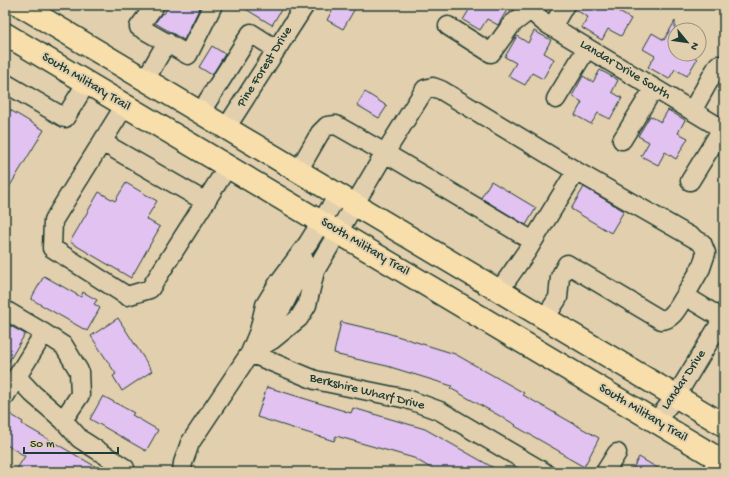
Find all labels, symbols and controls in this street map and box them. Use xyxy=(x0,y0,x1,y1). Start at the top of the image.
north arrow xyxy=(667,22,707,62)
street label: Pine Forest Drive xyxy=(234,24,296,111)
street label: Landar Drive South xyxy=(577,37,673,103)
text: N xyxy=(687,40,701,52)
street label: South Military Trail xyxy=(39,50,133,114)
street label: South Military Trail xyxy=(318,215,412,279)
street label: Landar Drive xyxy=(658,347,710,413)
street label: Berkshire Wharf Drive xyxy=(307,370,426,414)
street label: South Military Trail xyxy=(596,381,690,445)
scale bar xyxy=(24,429,118,455)
text: 50 m xyxy=(30,438,55,452)

